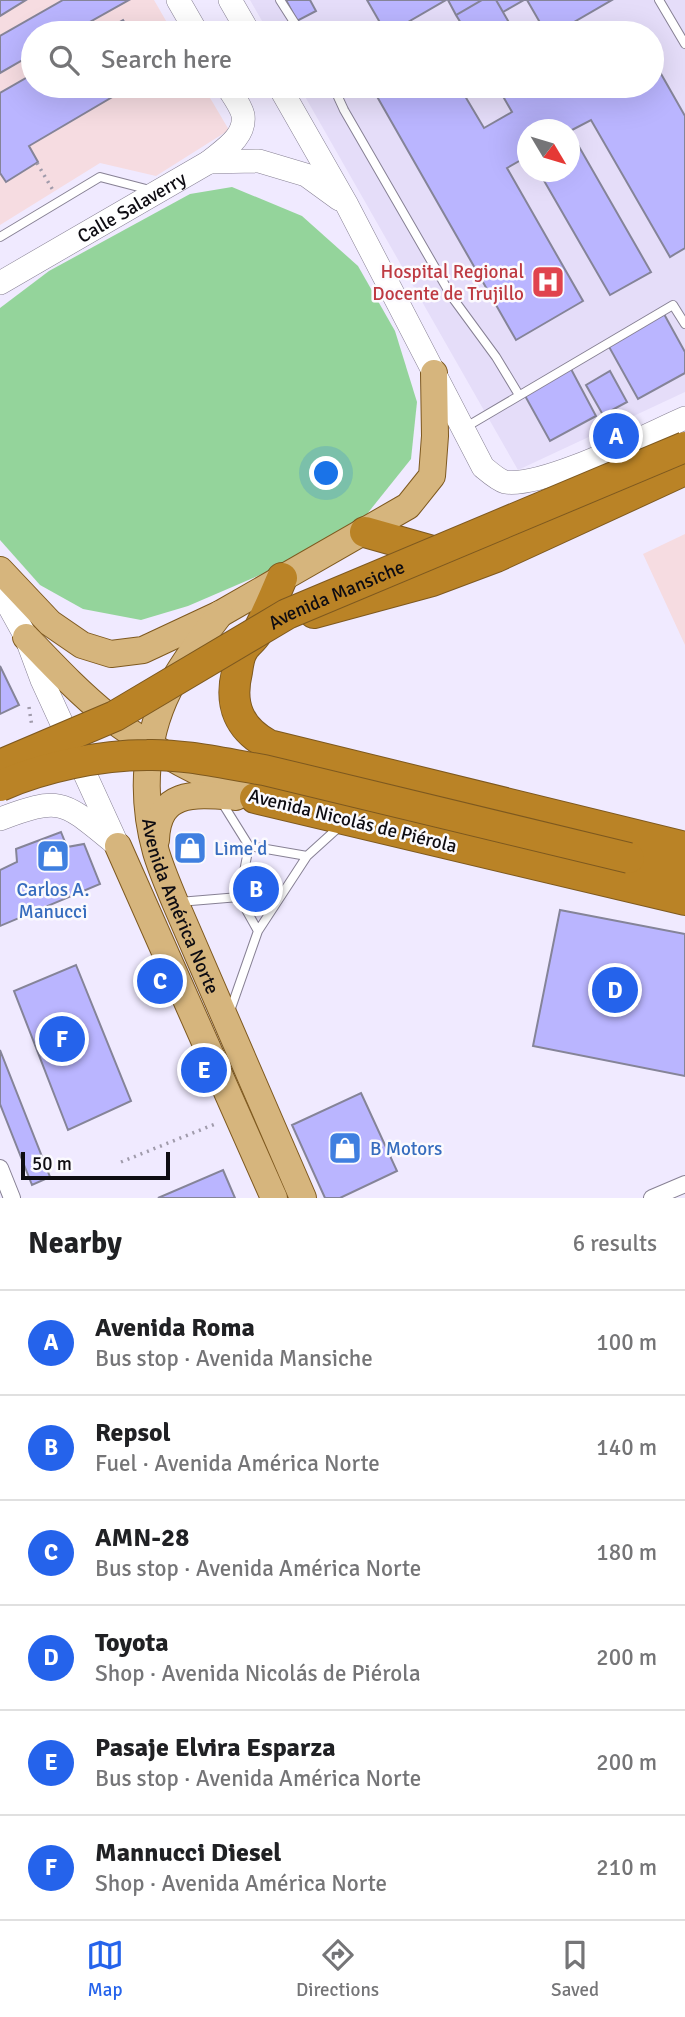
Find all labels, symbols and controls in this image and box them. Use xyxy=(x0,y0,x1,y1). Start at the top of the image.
search box xyxy=(21,21,664,98)
icon: search xyxy=(45,41,83,79)
text: Search here xyxy=(101,44,232,76)
north arrow xyxy=(517,119,580,182)
street label: Calle Salaverry xyxy=(73,167,191,249)
place label: Hospital Regional Docente de Trujillo xyxy=(372,260,524,306)
hospital icon: Hospital Regional Docente de Trujillo xyxy=(529,263,567,301)
pin: A xyxy=(593,410,639,462)
your location xyxy=(309,456,343,490)
street label: Avenida Mansiche xyxy=(264,555,408,635)
street label: Avenida Nicolás de Piérola xyxy=(246,783,460,859)
street label: Avenida América Norte xyxy=(136,817,224,998)
shop icon: Lime'd xyxy=(171,829,209,867)
shop icon: Carlos A. Manucci xyxy=(34,837,72,875)
place label: Lime'd xyxy=(214,837,267,861)
pin: B xyxy=(233,863,279,915)
place label: Carlos A. Manucci xyxy=(16,878,90,924)
pin: C xyxy=(137,955,183,1007)
pin: D xyxy=(592,964,638,1016)
pin: F xyxy=(39,1013,85,1065)
pin: E xyxy=(181,1044,227,1096)
shop icon: B Motors xyxy=(326,1129,364,1167)
place label: B Motors xyxy=(370,1137,442,1161)
scale bar xyxy=(21,1149,170,1181)
text: 50 m xyxy=(32,1152,72,1176)
text: Nearby xyxy=(28,1225,122,1262)
text: 6 results xyxy=(573,1229,657,1258)
text: Avenida Roma xyxy=(95,1312,255,1344)
text: A xyxy=(44,1328,58,1357)
text: 100 m xyxy=(596,1328,657,1357)
text: Bus stop · Avenida Mansiche xyxy=(95,1344,373,1373)
text: Repsol xyxy=(95,1417,171,1449)
text: B xyxy=(44,1433,58,1462)
text: 140 m xyxy=(596,1433,657,1462)
text: Fuel · Avenida América Norte xyxy=(95,1449,380,1478)
text: AMN-28 xyxy=(95,1522,189,1554)
text: C xyxy=(44,1538,58,1567)
text: 180 m xyxy=(596,1538,657,1567)
text: Bus stop · Avenida América Norte xyxy=(95,1554,421,1583)
text: Toyota xyxy=(95,1627,169,1659)
text: D xyxy=(43,1643,59,1672)
text: 200 m xyxy=(596,1643,657,1672)
text: Shop · Avenida Nicolás de Piérola xyxy=(95,1659,421,1688)
text: Pasaje Elvira Esparza xyxy=(95,1732,336,1764)
text: E xyxy=(44,1748,58,1777)
text: 200 m xyxy=(596,1748,657,1777)
text: Bus stop · Avenida América Norte xyxy=(95,1764,421,1793)
text: Mannucci Diesel xyxy=(95,1837,281,1869)
text: F xyxy=(45,1853,57,1882)
text: 210 m xyxy=(596,1853,657,1882)
text: Shop · Avenida América Norte xyxy=(95,1869,387,1898)
tab: Map xyxy=(86,1936,124,2002)
tab: Directions xyxy=(296,1936,379,2002)
tab: Saved xyxy=(551,1936,599,2002)

